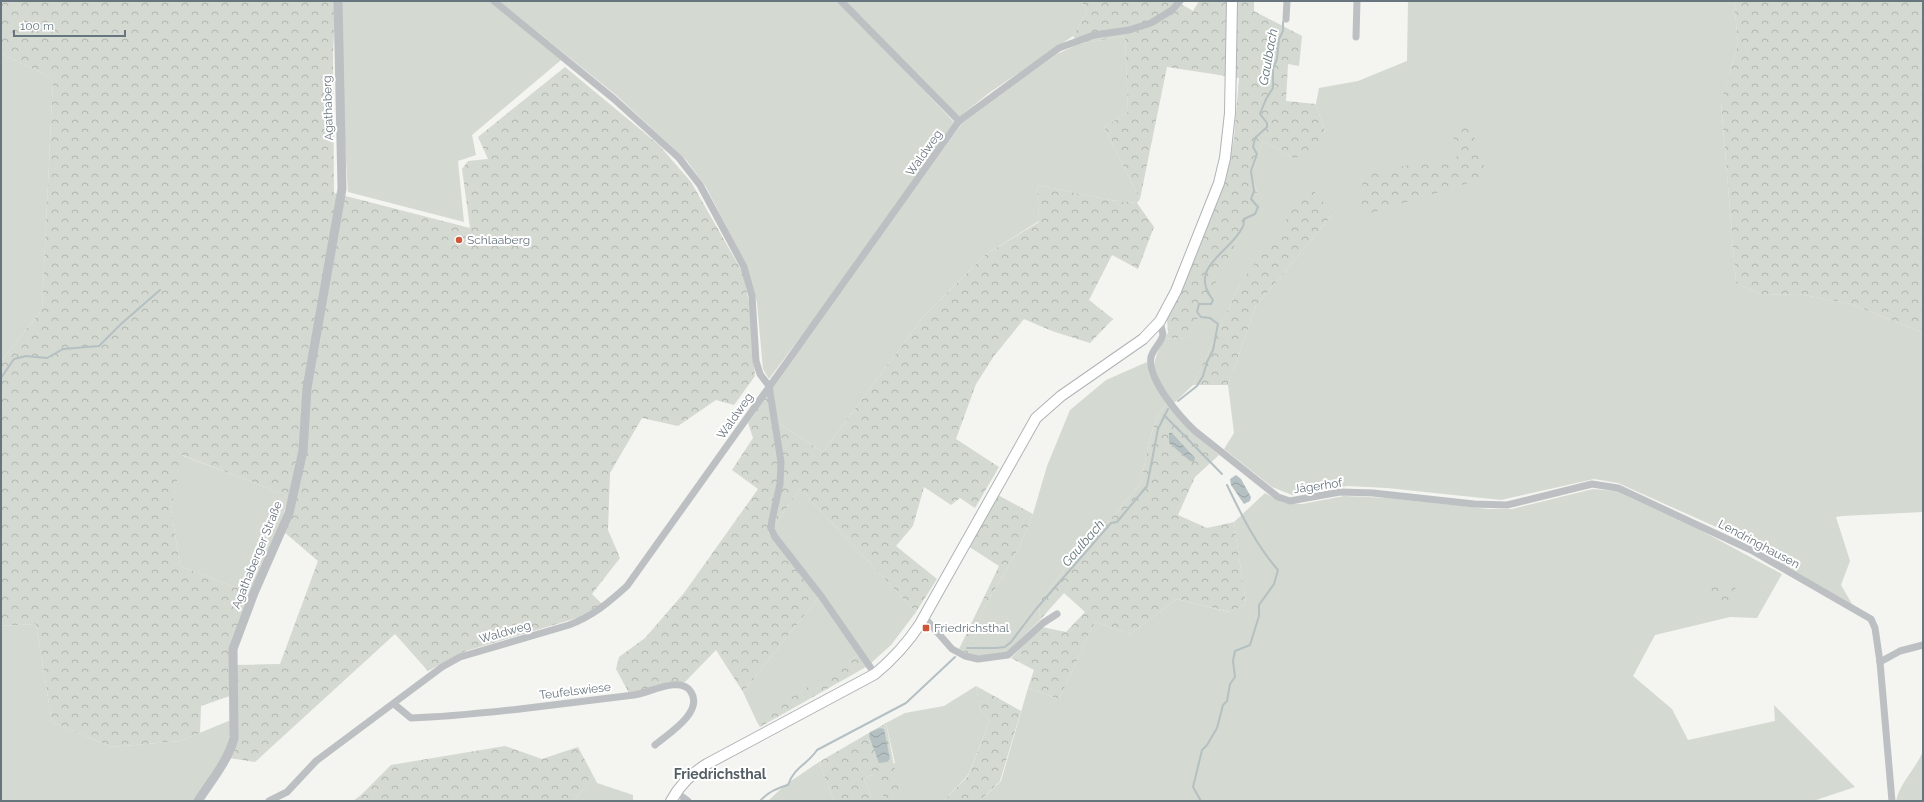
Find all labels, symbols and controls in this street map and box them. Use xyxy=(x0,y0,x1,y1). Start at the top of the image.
scale bar xyxy=(14,12,125,38)
text: 100 m xyxy=(20,19,54,33)
water label: Gaulbach xyxy=(1256,28,1280,86)
street label: Agathaberg xyxy=(320,75,336,141)
street label: Waldweg xyxy=(903,127,945,179)
place label: Schlaaberg xyxy=(467,233,530,247)
marker: Schlaaberg xyxy=(454,235,464,245)
street label: Waldweg xyxy=(714,390,756,442)
street label: Jägerhof xyxy=(1293,476,1344,496)
street label: Agathaberger Straße xyxy=(229,499,285,611)
water label: Gaulbach xyxy=(1059,517,1107,569)
street label: Lendringhausen xyxy=(1716,517,1802,571)
street label: Waldweg xyxy=(478,618,532,646)
place label: Friedrichsthal xyxy=(934,621,1010,635)
marker: Friedrichsthal xyxy=(921,623,931,633)
street label: Teufelswiese xyxy=(538,680,612,702)
district label: Friedrichsthal xyxy=(674,766,767,782)

